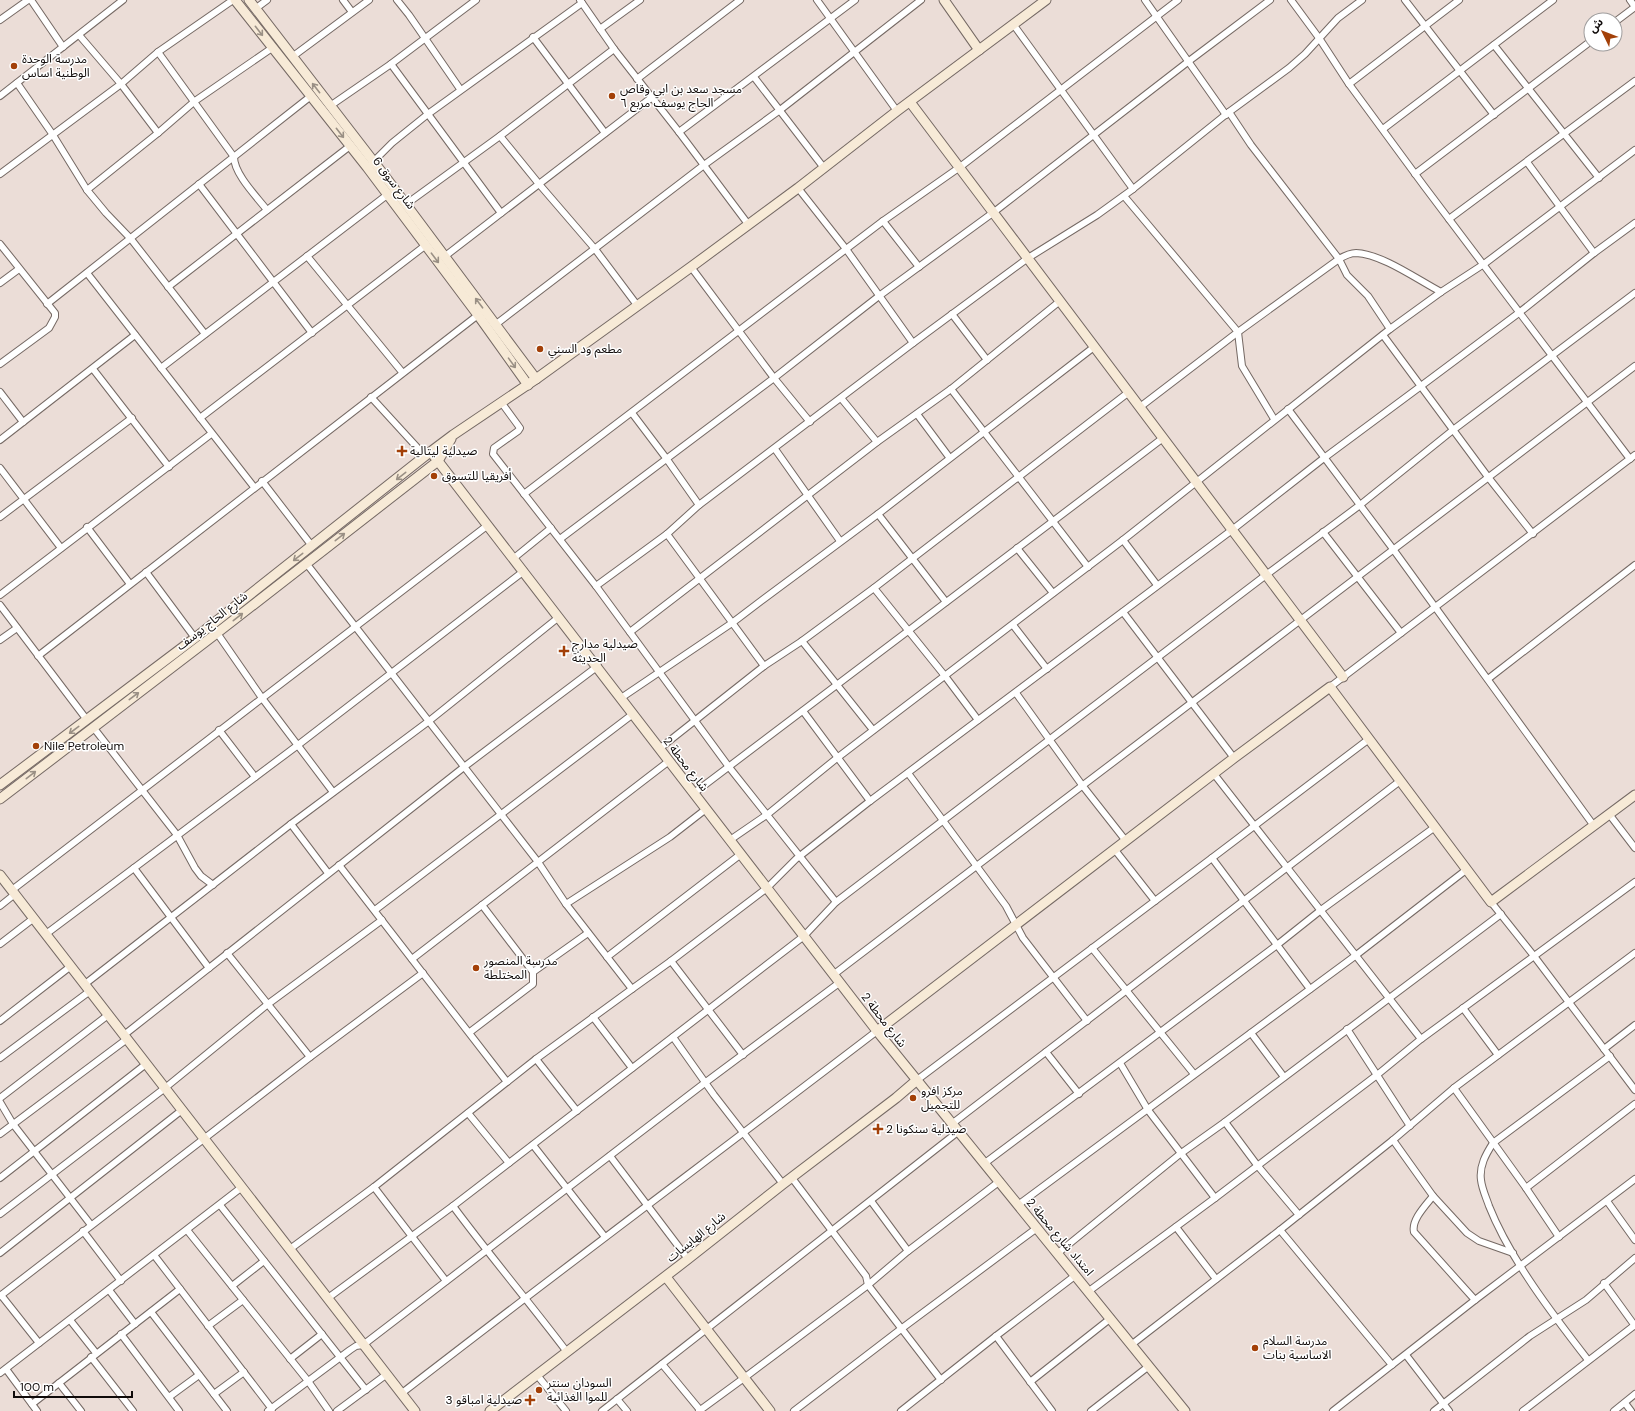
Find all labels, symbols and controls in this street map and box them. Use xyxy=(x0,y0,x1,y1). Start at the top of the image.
north arrow xyxy=(1583,12,1623,52)
text: ش xyxy=(1585,15,1606,35)
one-way arrow xyxy=(254,25,263,36)
place label: مدرسة الوحدة الوطنية اساس xyxy=(22,51,90,81)
marker: مدرسة الوحدة الوطنية اساس xyxy=(9,61,19,71)
place label: مسجد سعد بن ابي وقاص الحاج يوسف مربع ٦ xyxy=(620,81,742,112)
one-way arrow xyxy=(312,82,321,93)
marker: مسجد سعد بن ابي وقاص الحاج يوسف مربع ٦ xyxy=(607,91,617,101)
one-way arrow xyxy=(335,127,344,138)
street label: شارع سوق 6 xyxy=(368,154,419,213)
one-way arrow xyxy=(431,253,440,264)
one-way arrow xyxy=(475,298,483,309)
place label: مطعم ود السني xyxy=(548,341,622,359)
marker: مطعم ود السني xyxy=(535,344,545,354)
one-way arrow xyxy=(508,357,516,368)
place label: صيدلية ليتالية xyxy=(410,443,477,459)
marker: صيدلية ليتالية xyxy=(397,446,407,456)
place label: أفريقيا للتسوق xyxy=(442,468,512,484)
marker: أفريقيا للتسوق xyxy=(429,471,439,481)
one-way arrow xyxy=(395,472,406,480)
one-way arrow xyxy=(334,533,345,541)
one-way arrow xyxy=(293,552,304,561)
street label: شارع الحاج يوسف xyxy=(173,588,252,655)
one-way arrow xyxy=(232,613,243,621)
place label: صيدلية مدارج الحديثة xyxy=(572,636,638,666)
marker: صيدلية مدارج الحديثة xyxy=(559,646,569,656)
one-way arrow xyxy=(129,692,140,700)
one-way arrow xyxy=(68,726,79,734)
street label: شارع محطة 2 xyxy=(659,733,712,795)
place label: Nile Petroleum xyxy=(44,738,124,754)
marker: Nile Petroleum xyxy=(31,741,41,751)
one-way arrow xyxy=(25,770,36,779)
place label: مدرسة المنصور المختلطة xyxy=(483,953,558,983)
marker: مدرسة المنصور المختلطة xyxy=(471,963,481,973)
street label: شارع محطة 2 xyxy=(857,989,910,1051)
place label: مركز افرو للتجميل xyxy=(921,1083,963,1113)
marker: مركز افرو للتجميل xyxy=(908,1093,918,1103)
place label: صيدلية سنكونا 2 xyxy=(886,1121,967,1137)
marker: صيدلية سنكونا 2 xyxy=(873,1124,883,1134)
street label: امتداد شارع محطة 2 xyxy=(1022,1195,1097,1280)
street label: شارع الهايسات xyxy=(663,1208,729,1266)
place label: مدرسة السلام الاساسية بنات xyxy=(1263,1333,1332,1363)
marker: مدرسة السلام الاساسية بنات xyxy=(1250,1343,1260,1353)
scale bar xyxy=(14,1373,132,1399)
place label: السودان سنتر للموا الغذائية xyxy=(546,1375,612,1405)
text: 100 m xyxy=(20,1379,54,1395)
marker: السودان سنتر للموا الغذائية xyxy=(534,1385,544,1395)
place label: صيدلية امباقو 3 xyxy=(446,1392,522,1408)
marker: صيدلية امباقو 3 xyxy=(525,1395,535,1405)

